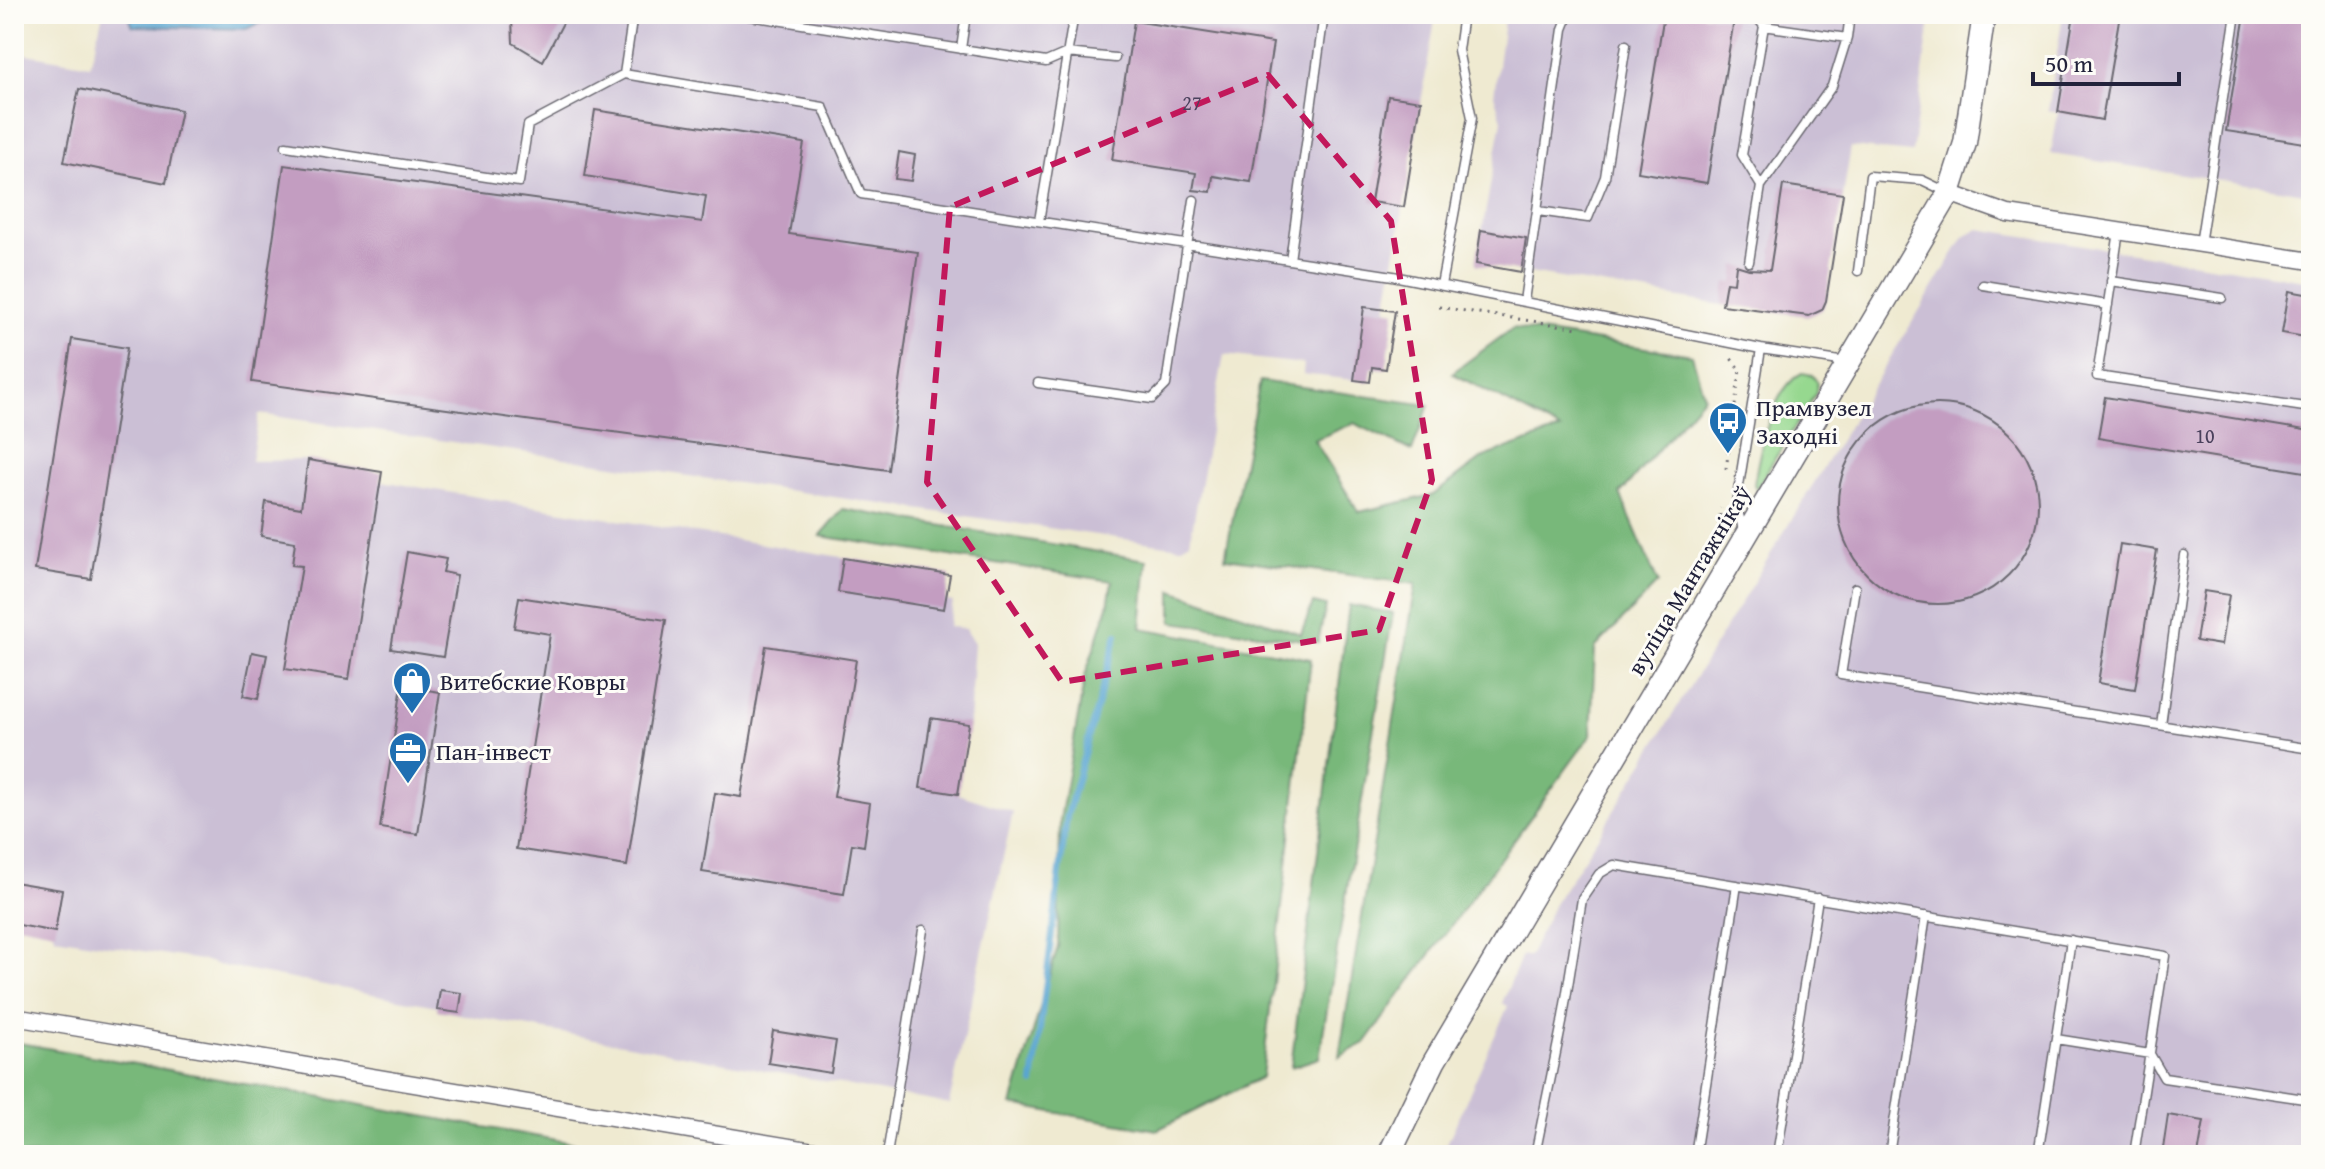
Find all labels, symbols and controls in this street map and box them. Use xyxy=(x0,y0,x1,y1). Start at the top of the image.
scale bar xyxy=(2033,36,2179,86)
text: 50 m xyxy=(2045,46,2093,81)
house number: 27 xyxy=(1182,88,1202,117)
place label: Прамвузел Заходні xyxy=(1756,390,1872,453)
bus stop icon: Прамвузел Заходні xyxy=(1707,400,1749,455)
house number: 10 xyxy=(2195,421,2215,450)
street label: вуліца Мантажнікаў xyxy=(1618,478,1760,682)
shop icon: Витебские Ковры xyxy=(391,660,433,715)
place label: Витебские Ковры xyxy=(440,664,626,699)
office icon: Пан-інвест xyxy=(387,730,429,785)
place label: Пан-інвест xyxy=(436,734,551,769)

